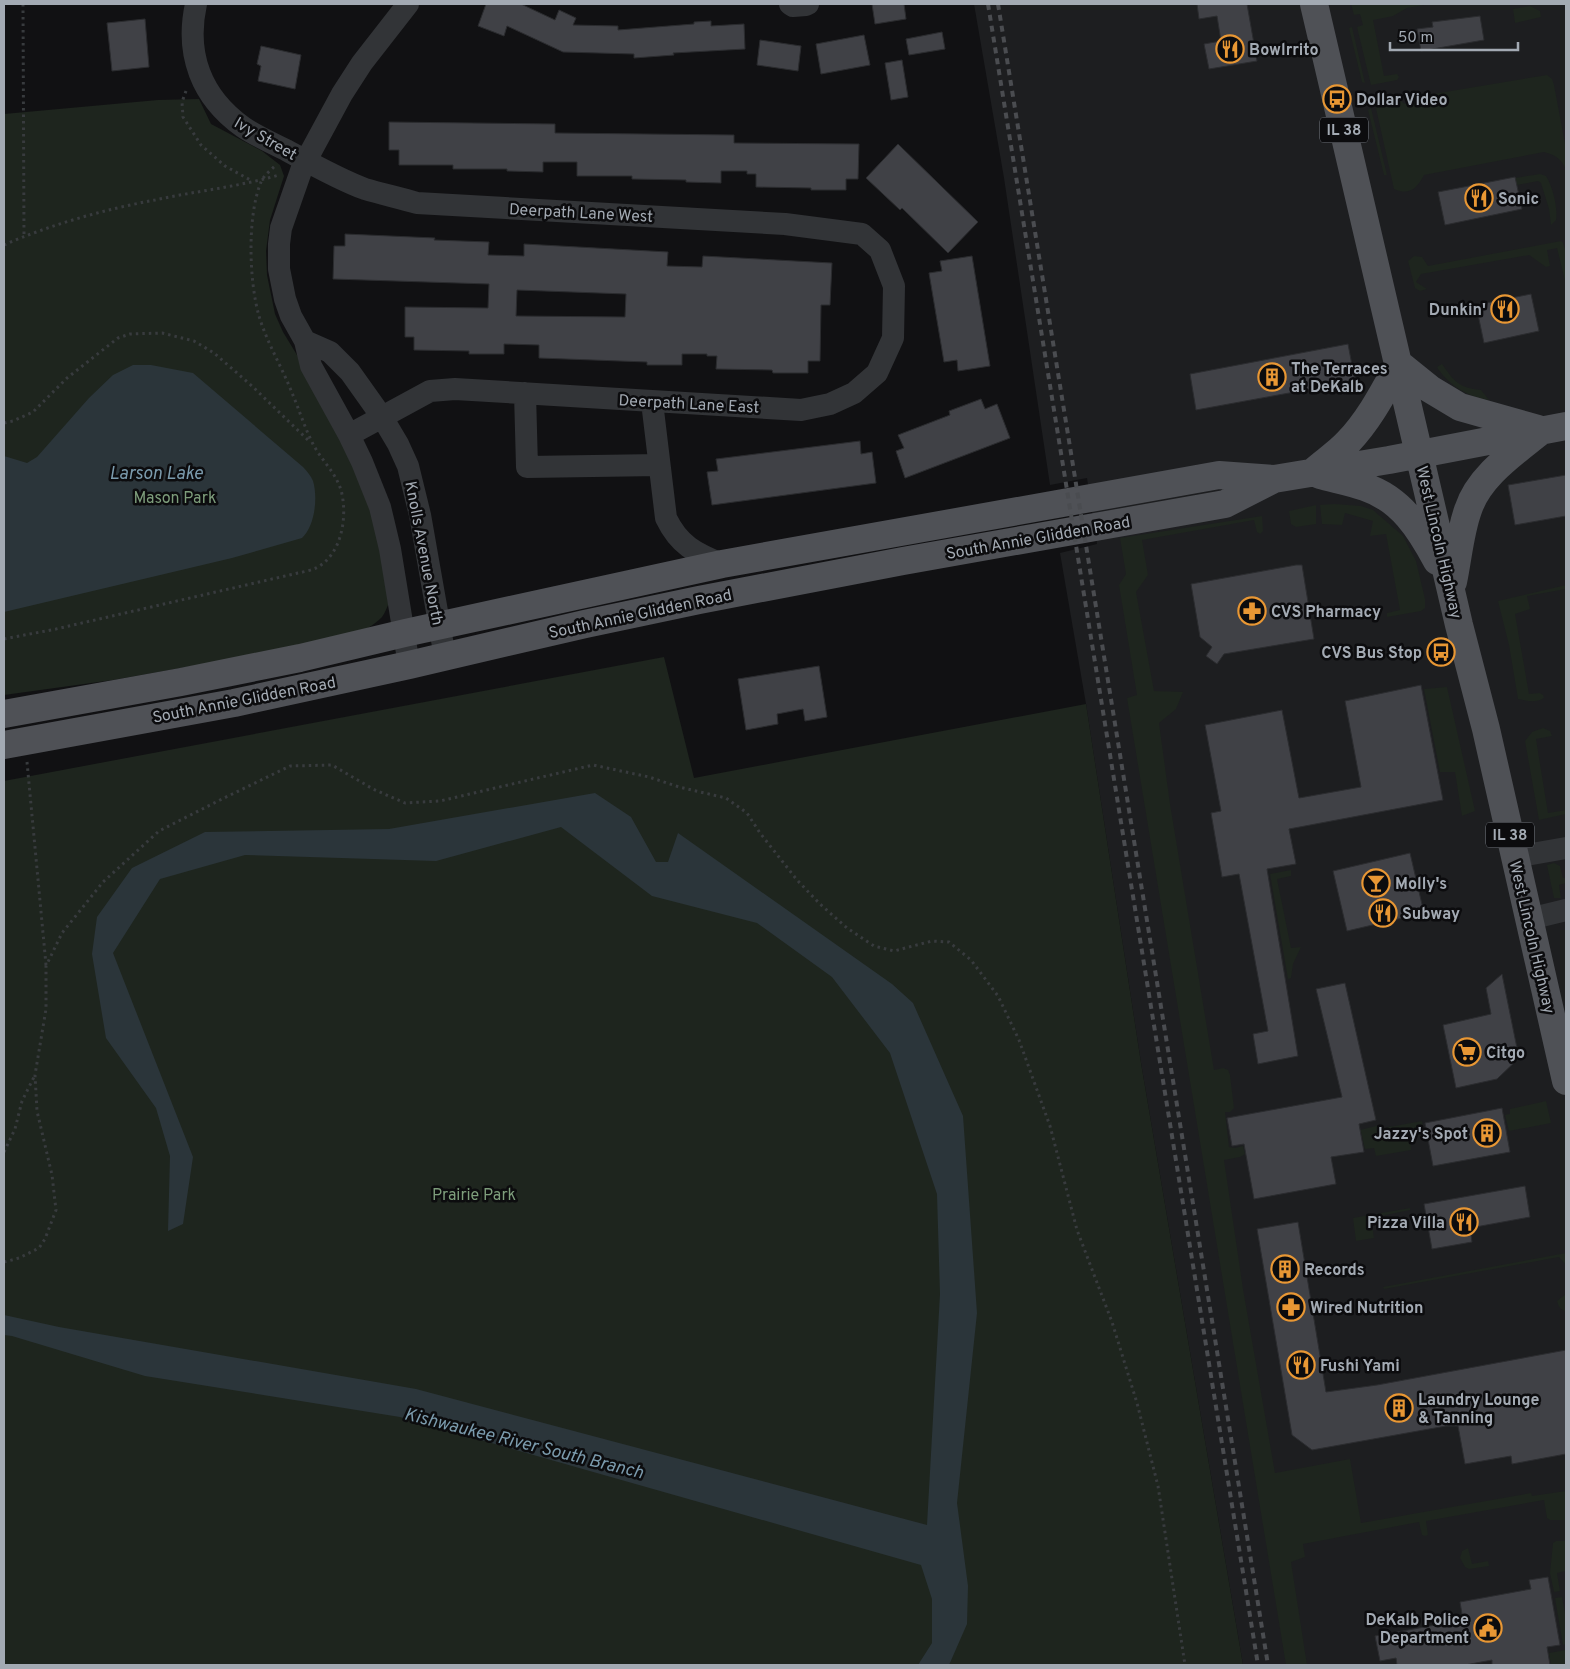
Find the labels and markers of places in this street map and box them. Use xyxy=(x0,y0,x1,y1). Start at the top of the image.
restaurant icon: Bowlrrito xyxy=(1215,34,1245,64)
place label: Bowlrrito xyxy=(1249,41,1319,61)
bus stop icon: Dollar Video xyxy=(1322,84,1352,114)
place label: Dollar Video xyxy=(1356,91,1447,111)
restaurant icon: Sonic xyxy=(1464,183,1494,213)
place label: Sonic xyxy=(1498,190,1539,210)
restaurant icon: Dunkin' xyxy=(1490,294,1520,324)
place label: Dunkin' xyxy=(1429,301,1486,321)
place label: The Terraces at DeKalb xyxy=(1291,360,1388,398)
building icon: The Terraces at DeKalb xyxy=(1257,362,1287,392)
pharmacy icon: CVS Pharmacy xyxy=(1237,596,1267,626)
place label: CVS Pharmacy xyxy=(1271,603,1381,623)
bus stop icon: CVS Bus Stop xyxy=(1426,637,1456,667)
place label: CVS Bus Stop xyxy=(1321,644,1422,664)
bar icon: Molly's xyxy=(1361,868,1391,898)
place label: Molly's xyxy=(1395,875,1447,895)
restaurant icon: Subway xyxy=(1368,898,1398,928)
place label: Subway xyxy=(1402,905,1460,925)
supermarket icon: Citgo xyxy=(1452,1037,1482,1067)
place label: Citgo xyxy=(1486,1044,1525,1064)
building icon: Jazzy's Spot xyxy=(1472,1118,1502,1148)
place label: Jazzy's Spot xyxy=(1374,1125,1468,1145)
restaurant icon: Pizza Villa xyxy=(1449,1207,1479,1237)
place label: Pizza Villa xyxy=(1367,1214,1445,1234)
building icon: Records xyxy=(1270,1254,1300,1284)
place label: Records xyxy=(1304,1261,1365,1281)
pharmacy icon: Wired Nutrition xyxy=(1276,1292,1306,1322)
place label: Wired Nutrition xyxy=(1310,1299,1423,1319)
restaurant icon: Fushi Yami xyxy=(1286,1350,1316,1380)
place label: Fushi Yami xyxy=(1320,1357,1400,1377)
place label: Laundry Lounge & Tanning xyxy=(1418,1391,1539,1429)
building icon: Laundry Lounge & Tanning xyxy=(1384,1393,1414,1423)
place label: DeKalb Police Department xyxy=(1365,1611,1469,1649)
public building icon: DeKalb Police Department xyxy=(1473,1613,1503,1643)

